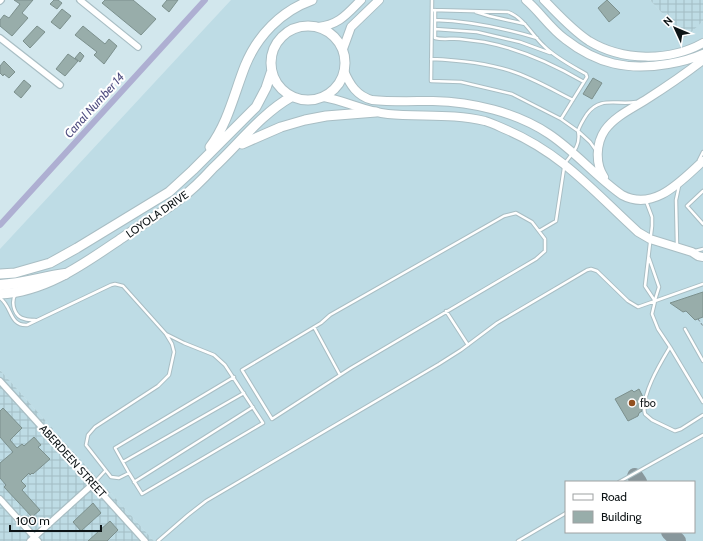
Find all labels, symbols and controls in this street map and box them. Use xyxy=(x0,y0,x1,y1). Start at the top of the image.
north arrow xyxy=(655,8,695,48)
text: N xyxy=(660,13,676,29)
water label: Canal Number 14 xyxy=(61,69,127,141)
street label: LOYOLA DRIVE xyxy=(123,187,191,241)
place label: fbo xyxy=(640,396,656,410)
marker: fbo xyxy=(627,398,637,408)
street label: ABERDEEN STREET xyxy=(37,422,110,501)
legend xyxy=(565,481,695,533)
text: Road xyxy=(601,489,627,504)
scale bar xyxy=(10,507,101,533)
text: Building xyxy=(601,509,643,524)
text: 100 m xyxy=(16,513,50,528)

